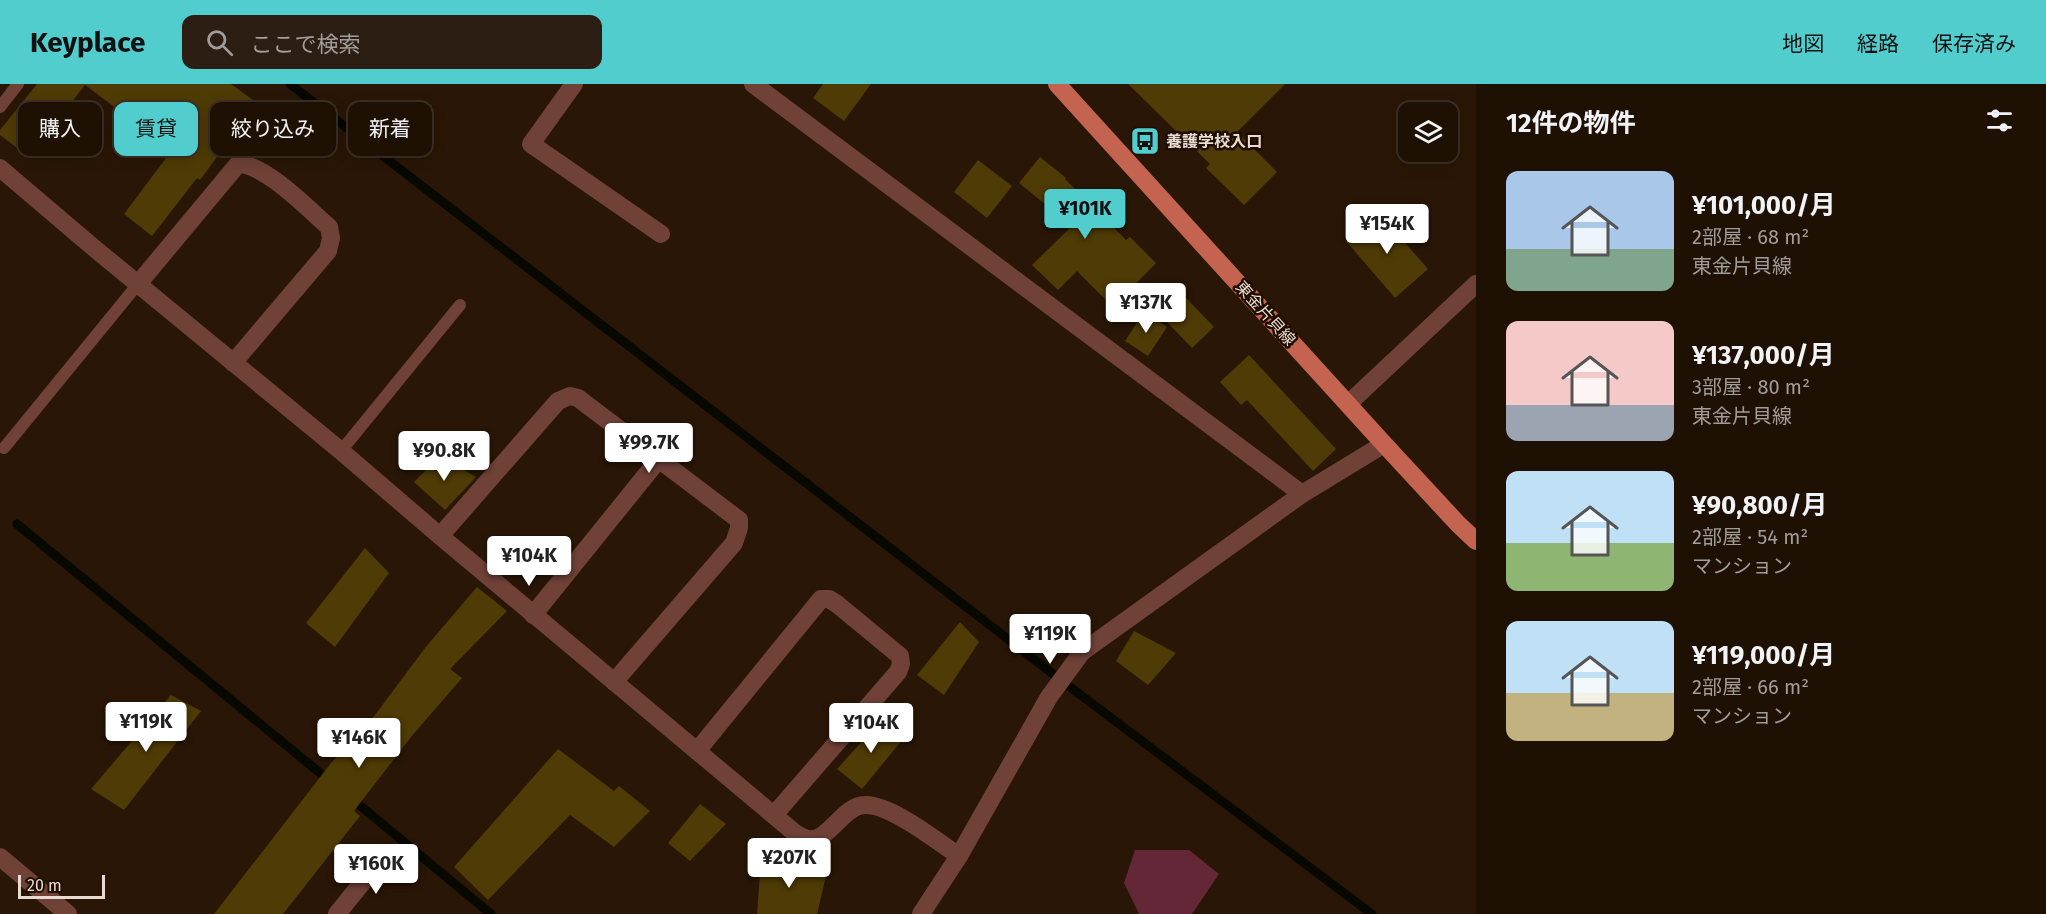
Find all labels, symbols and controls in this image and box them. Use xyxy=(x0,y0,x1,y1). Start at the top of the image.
search box xyxy=(182,15,602,69)
text: Keyplace xyxy=(30,26,146,59)
icon: search xyxy=(203,26,236,59)
text: ここで検索 xyxy=(251,31,361,58)
text: 地図 xyxy=(1782,31,1824,57)
text: 経路 xyxy=(1857,31,1899,57)
text: 保存済み xyxy=(1932,31,2016,57)
chip: 購入 xyxy=(18,102,102,156)
chip: 賃貸 xyxy=(114,102,198,156)
chip: 絞り込み xyxy=(210,102,336,156)
chip: 新着 xyxy=(348,102,432,156)
map controls xyxy=(1398,102,1458,162)
button: layers xyxy=(1398,102,1458,162)
icon: filters xyxy=(1983,104,2016,137)
text: 12件の物件 xyxy=(1506,108,1636,139)
bus stop icon: 養護学校入口 xyxy=(1129,125,1161,157)
place label: 養護学校入口 xyxy=(1166,132,1262,151)
pin: ¥101K xyxy=(1043,189,1127,240)
text: ¥101,000/月 xyxy=(1692,190,1836,221)
icon: home xyxy=(1554,195,1626,267)
text: ¥101K xyxy=(1058,196,1112,220)
pin: ¥154K xyxy=(1345,204,1429,255)
text: ¥154K xyxy=(1360,211,1414,235)
text: 2部屋 · 68 m² xyxy=(1692,225,1809,249)
text: 東金片貝線 xyxy=(1692,254,1792,278)
street label: 東金片貝線 xyxy=(1232,277,1299,349)
pin: ¥137K xyxy=(1104,283,1188,334)
text: ¥137K xyxy=(1120,290,1172,314)
text: ¥137,000/月 xyxy=(1692,340,1835,371)
icon: home xyxy=(1554,345,1626,417)
text: 3部屋 · 80 m² xyxy=(1692,375,1810,399)
text: 東金片貝線 xyxy=(1692,404,1792,428)
pin: ¥99.7K xyxy=(600,423,698,474)
text: ¥99.7K xyxy=(619,430,679,454)
pin: ¥90.8K xyxy=(395,431,493,482)
text: ¥90.8K xyxy=(412,438,476,462)
text: ¥90,800/月 xyxy=(1692,490,1827,521)
icon: home xyxy=(1554,495,1626,567)
text: 2部屋 · 54 m² xyxy=(1692,525,1808,549)
pin: ¥104K xyxy=(487,536,571,587)
text: ¥104K xyxy=(501,543,557,567)
text: マンション xyxy=(1692,554,1792,578)
pin: ¥119K xyxy=(1008,614,1092,665)
text: ¥119K xyxy=(1024,621,1076,645)
text: ¥119,000/月 xyxy=(1692,640,1835,671)
icon: home xyxy=(1554,645,1626,717)
text: 2部屋 · 66 m² xyxy=(1692,675,1809,699)
pin: ¥119K xyxy=(104,702,188,753)
pin: ¥104K xyxy=(829,703,913,754)
text: マンション xyxy=(1692,704,1792,728)
text: ¥119K xyxy=(120,709,172,733)
text: ¥104K xyxy=(843,710,899,734)
pin: ¥146K xyxy=(317,718,401,769)
text: ¥146K xyxy=(331,725,387,749)
pin: ¥207K xyxy=(747,838,831,889)
pin: ¥160K xyxy=(334,844,418,895)
text: ¥207K xyxy=(762,845,816,869)
text: ¥160K xyxy=(348,851,404,875)
scale bar xyxy=(18,872,105,900)
text: 20 m xyxy=(27,876,62,895)

